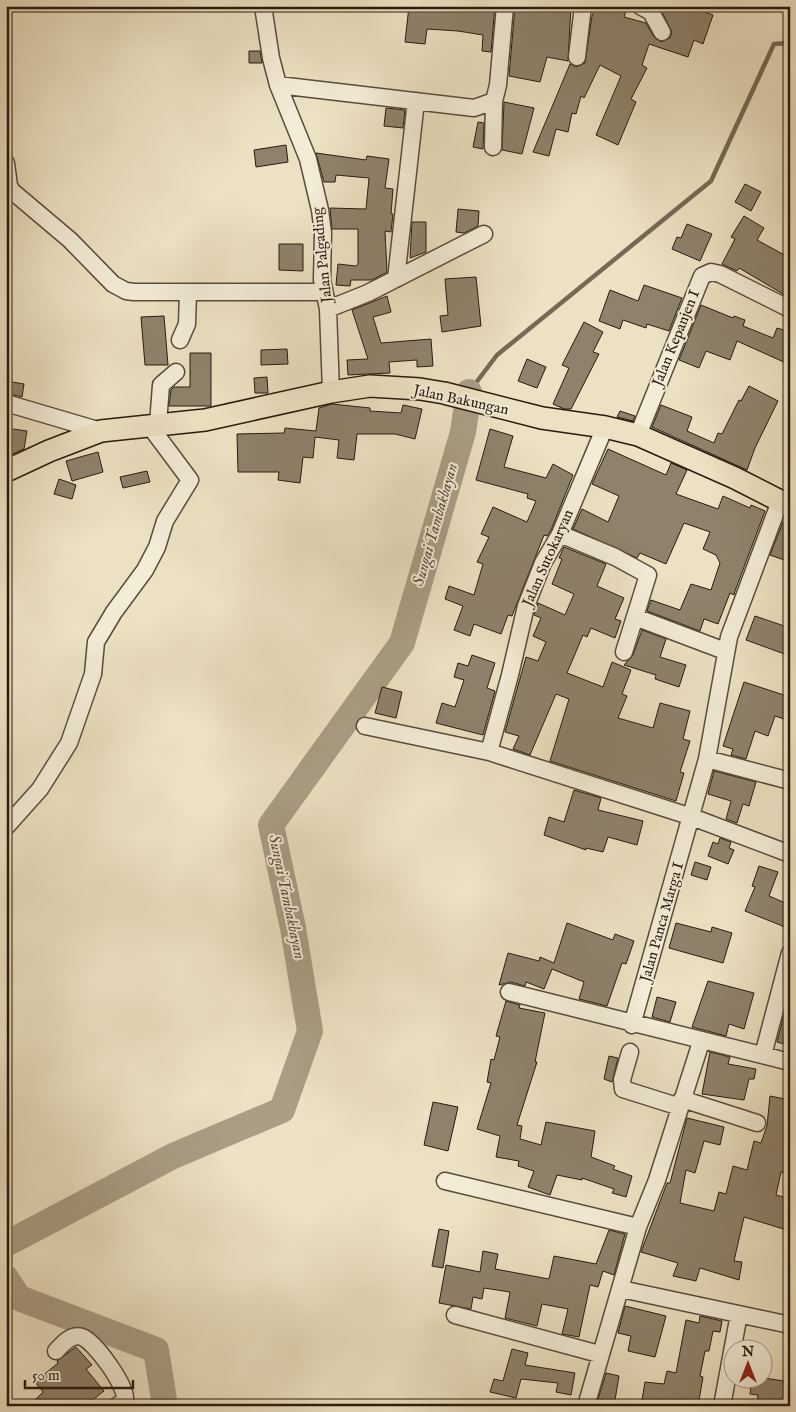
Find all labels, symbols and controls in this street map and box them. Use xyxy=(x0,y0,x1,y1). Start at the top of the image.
street label: Jalan Palgading xyxy=(307,205,337,306)
street label: Jalan Kepanjen I xyxy=(647,286,704,391)
street label: Jalan Bakungan xyxy=(410,380,510,419)
water label: Sungai Tambakbayan xyxy=(409,461,463,589)
street label: Jalan Sutokaryan xyxy=(517,506,578,611)
water label: Sungai Tambakbayan xyxy=(263,833,309,961)
street label: Jalan Panca Marga I xyxy=(635,859,688,986)
north arrow xyxy=(724,1340,774,1390)
text: N xyxy=(741,1343,754,1361)
scale bar xyxy=(25,1357,132,1389)
text: 50 m xyxy=(32,1366,60,1385)

